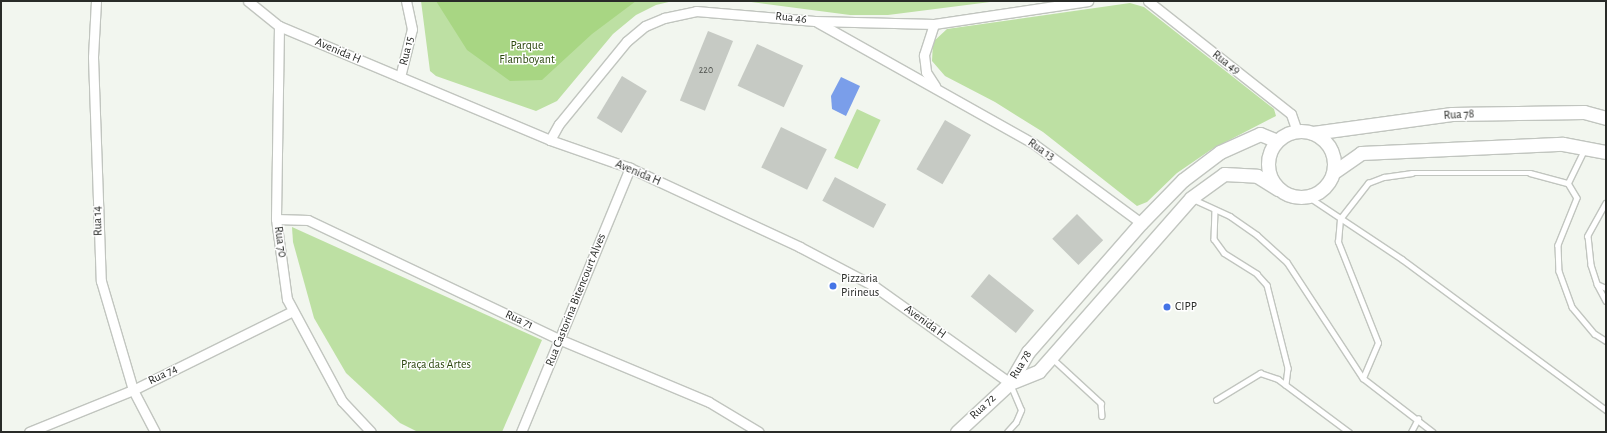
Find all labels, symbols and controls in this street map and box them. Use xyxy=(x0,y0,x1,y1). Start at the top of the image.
street label: Rua 46 xyxy=(775,9,807,27)
street label: Avenida H xyxy=(313,35,363,67)
street label: Rua 15 xyxy=(396,35,418,67)
park label: Parque Flamboyant xyxy=(499,39,555,67)
street label: Rua 49 xyxy=(1209,48,1243,78)
house number: 220 xyxy=(699,65,713,77)
street label: Rua 78 xyxy=(1443,107,1475,123)
street label: Rua 13 xyxy=(1025,136,1057,164)
street label: Avenida H xyxy=(613,157,663,189)
street label: Rua 14 xyxy=(90,206,106,236)
street label: Rua 70 xyxy=(271,225,289,259)
street label: Rua Castorina Bitencourt Alves xyxy=(543,232,609,368)
place label: Pizzaria Pirineus xyxy=(841,272,879,300)
marker: Pizzaria Pirineus xyxy=(828,281,838,291)
place label: CIPP xyxy=(1175,300,1197,314)
street label: Avenida H xyxy=(901,302,949,342)
marker: CIPP xyxy=(1162,302,1172,312)
street label: Rua 71 xyxy=(503,307,535,333)
street label: Rua 78 xyxy=(1007,348,1035,382)
park label: Praça das Artes xyxy=(401,358,471,372)
street label: Rua 74 xyxy=(146,362,180,388)
street label: Rua 72 xyxy=(967,391,999,423)

